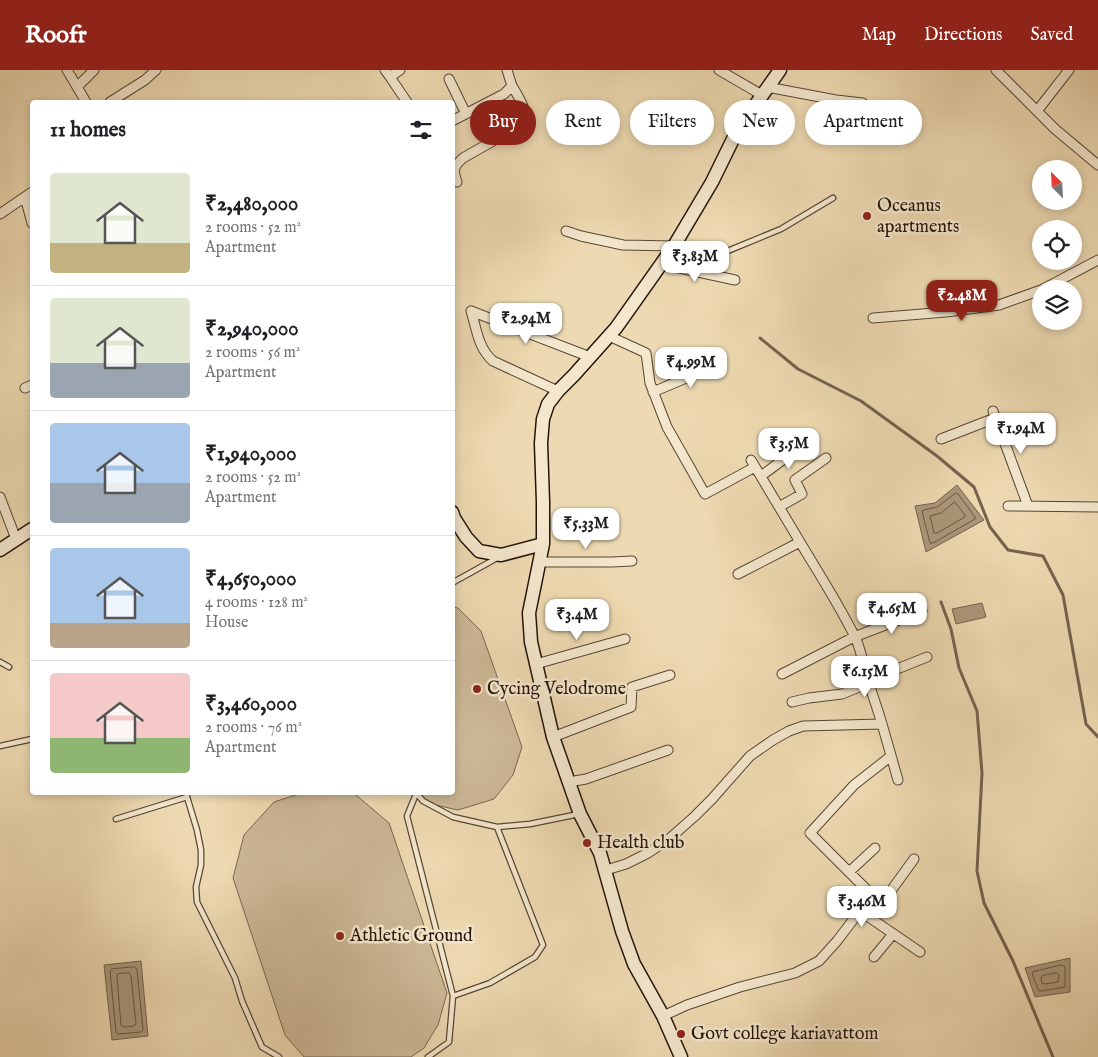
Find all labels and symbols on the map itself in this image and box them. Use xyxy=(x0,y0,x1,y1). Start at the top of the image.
north arrow xyxy=(1032,160,1082,210)
place label: Oceanus apartments xyxy=(877,195,959,239)
marker: Oceanus apartments xyxy=(861,210,873,222)
pin: ₹3.83M xyxy=(654,240,736,283)
pin: ₹2.48M xyxy=(921,280,1003,322)
pin: ₹2.94M xyxy=(485,302,567,345)
pin: ₹4.99M xyxy=(650,346,732,389)
pin: ₹1.94M xyxy=(980,412,1062,455)
pin: ₹3.5M xyxy=(754,428,824,470)
pin: ₹5.33M xyxy=(545,508,627,550)
pin: ₹4.65M xyxy=(851,592,933,635)
pin: ₹3.4M xyxy=(542,598,612,641)
pin: ₹6.15M xyxy=(824,656,906,698)
place label: Cycing Velodrome xyxy=(487,678,626,701)
marker: Cycing Velodrome xyxy=(471,683,483,695)
place label: Health club xyxy=(597,832,685,855)
marker: Health club xyxy=(581,837,593,849)
pin: ₹3.46M xyxy=(821,886,903,928)
place label: Athletic Ground xyxy=(349,925,473,948)
marker: Athletic Ground xyxy=(334,930,346,942)
place label: Govt college kariavattom xyxy=(691,1023,878,1046)
marker: Govt college kariavattom xyxy=(675,1028,687,1040)

